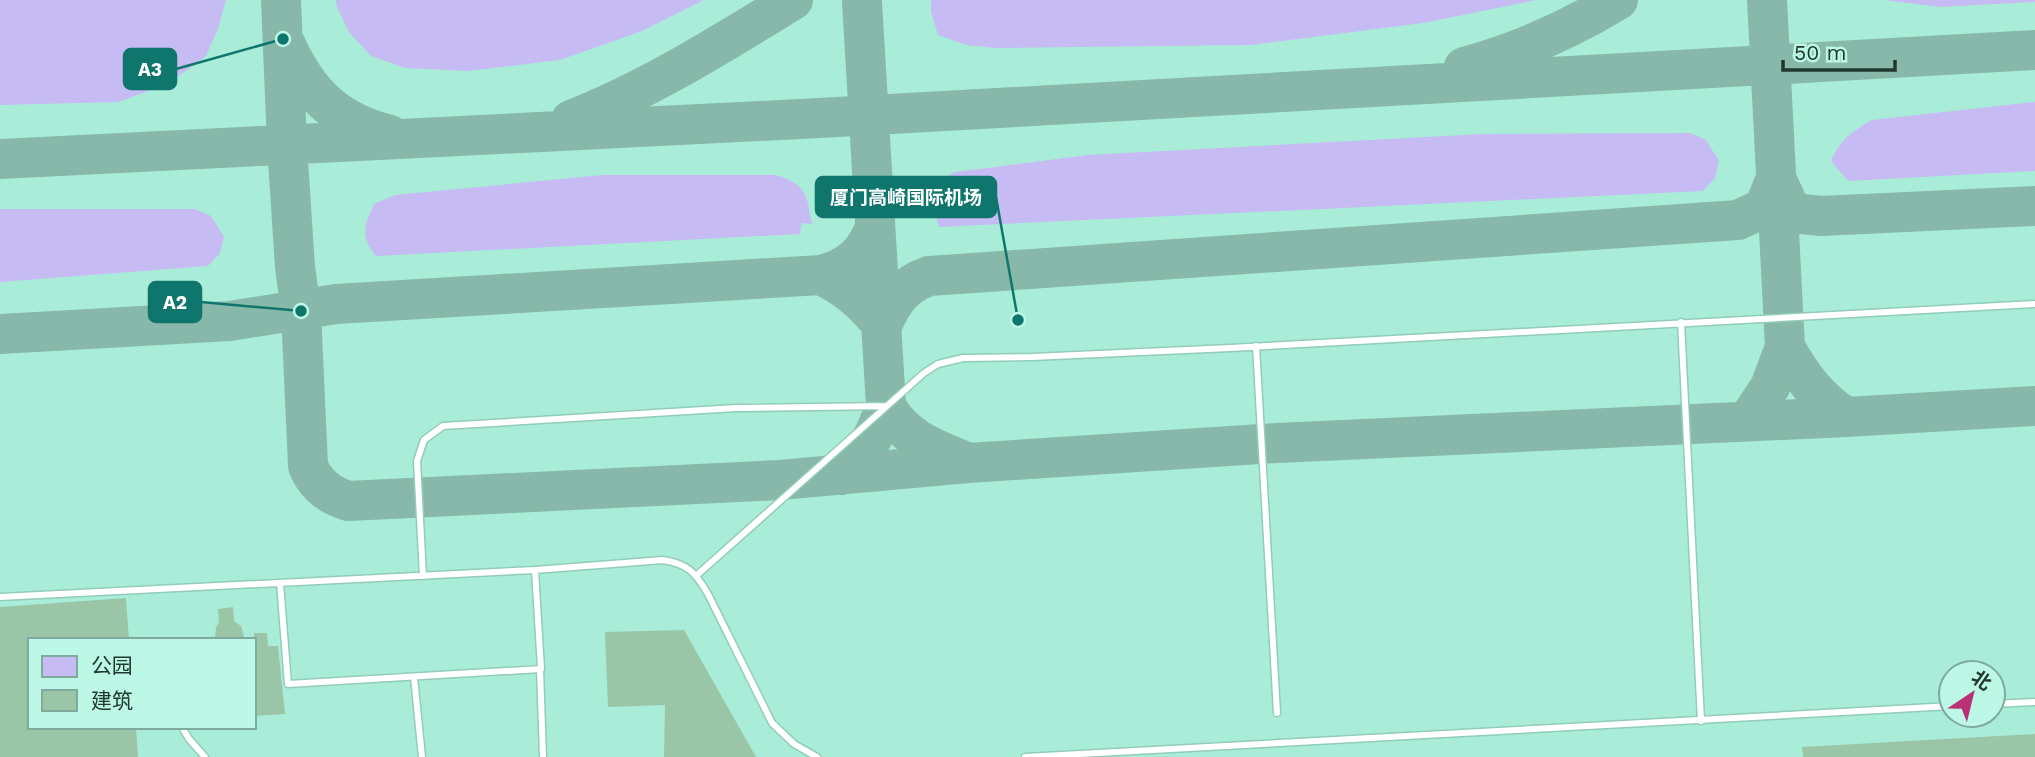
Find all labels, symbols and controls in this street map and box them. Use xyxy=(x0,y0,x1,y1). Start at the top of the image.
scale bar xyxy=(1783,28,1895,72)
text: 50 m xyxy=(1794,40,1846,65)
callout: A3 xyxy=(124,49,176,89)
text: A3 xyxy=(138,58,162,81)
callout: 厦门高崎国际机场 xyxy=(816,177,996,217)
text: 厦门高崎国际机场 xyxy=(830,186,982,209)
callout: A2 xyxy=(149,282,201,322)
text: A2 xyxy=(163,291,187,314)
legend xyxy=(28,638,256,729)
text: 公园 xyxy=(91,653,133,678)
north arrow xyxy=(1937,659,2007,729)
text: 北 xyxy=(1967,666,1996,695)
text: 建筑 xyxy=(91,688,133,713)

